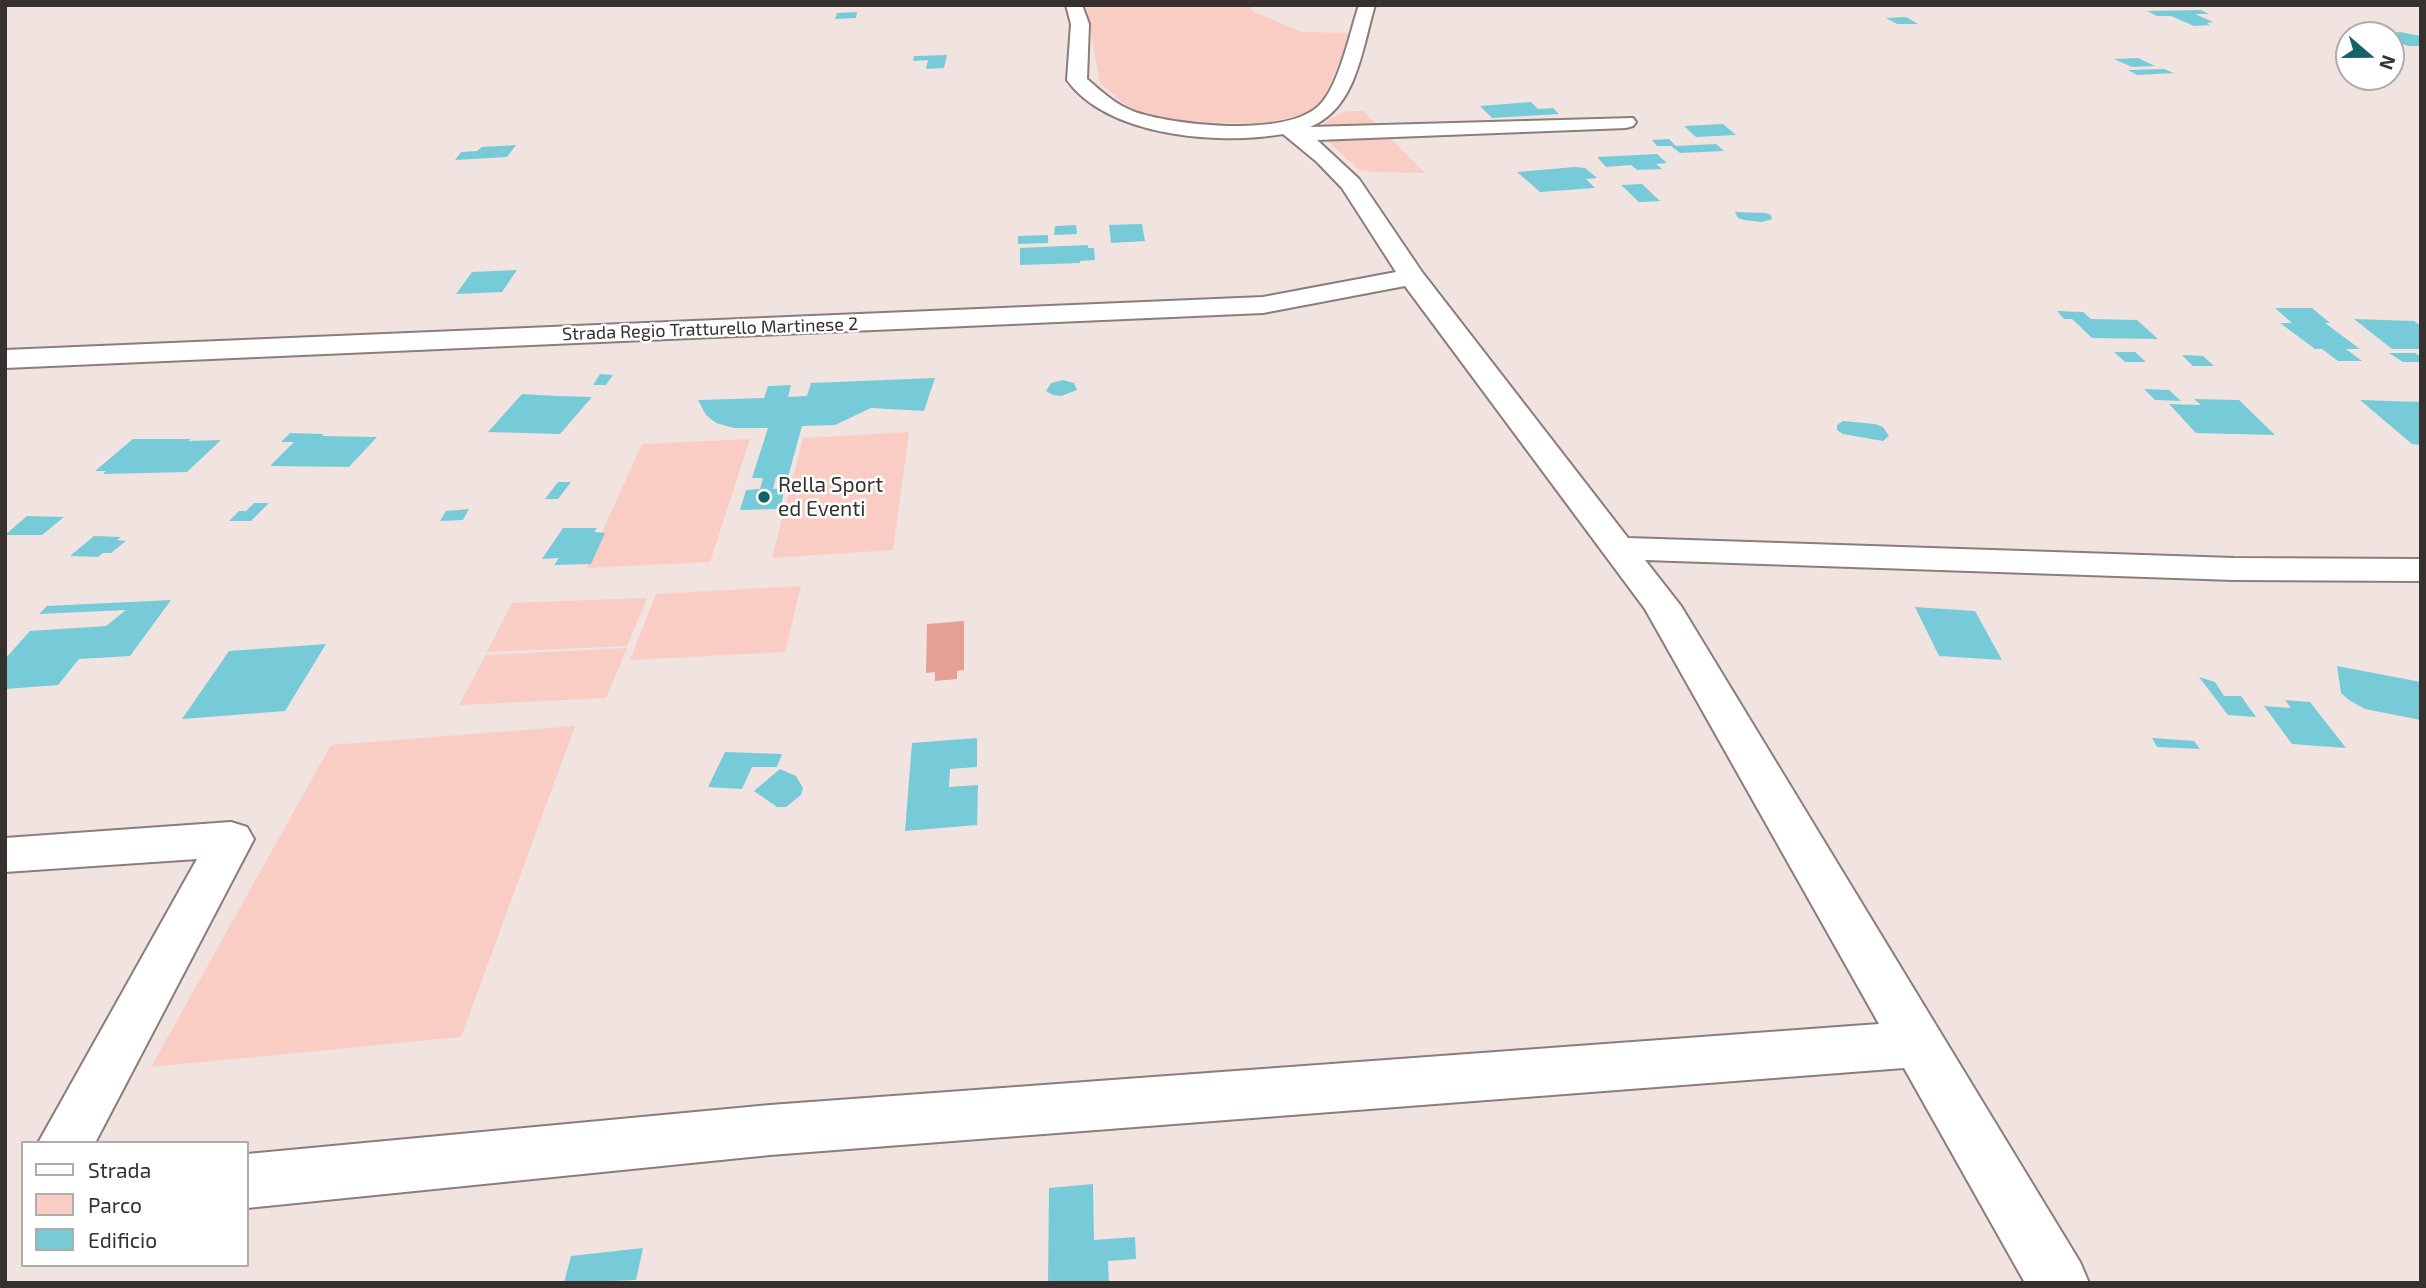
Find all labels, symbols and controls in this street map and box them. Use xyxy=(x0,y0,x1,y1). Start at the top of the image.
north arrow xyxy=(2335,21,2405,91)
text: N xyxy=(2375,52,2401,73)
street label: Strada Regio Tratturello Martinese 2 xyxy=(562,313,858,345)
place label: Rella Sport ed Eventi xyxy=(778,472,883,522)
marker: Rella Sport ed Eventi xyxy=(756,489,772,505)
legend xyxy=(21,1141,248,1267)
text: Strada xyxy=(88,1157,151,1182)
text: Parco xyxy=(88,1192,142,1217)
text: Edificio xyxy=(88,1227,157,1252)

